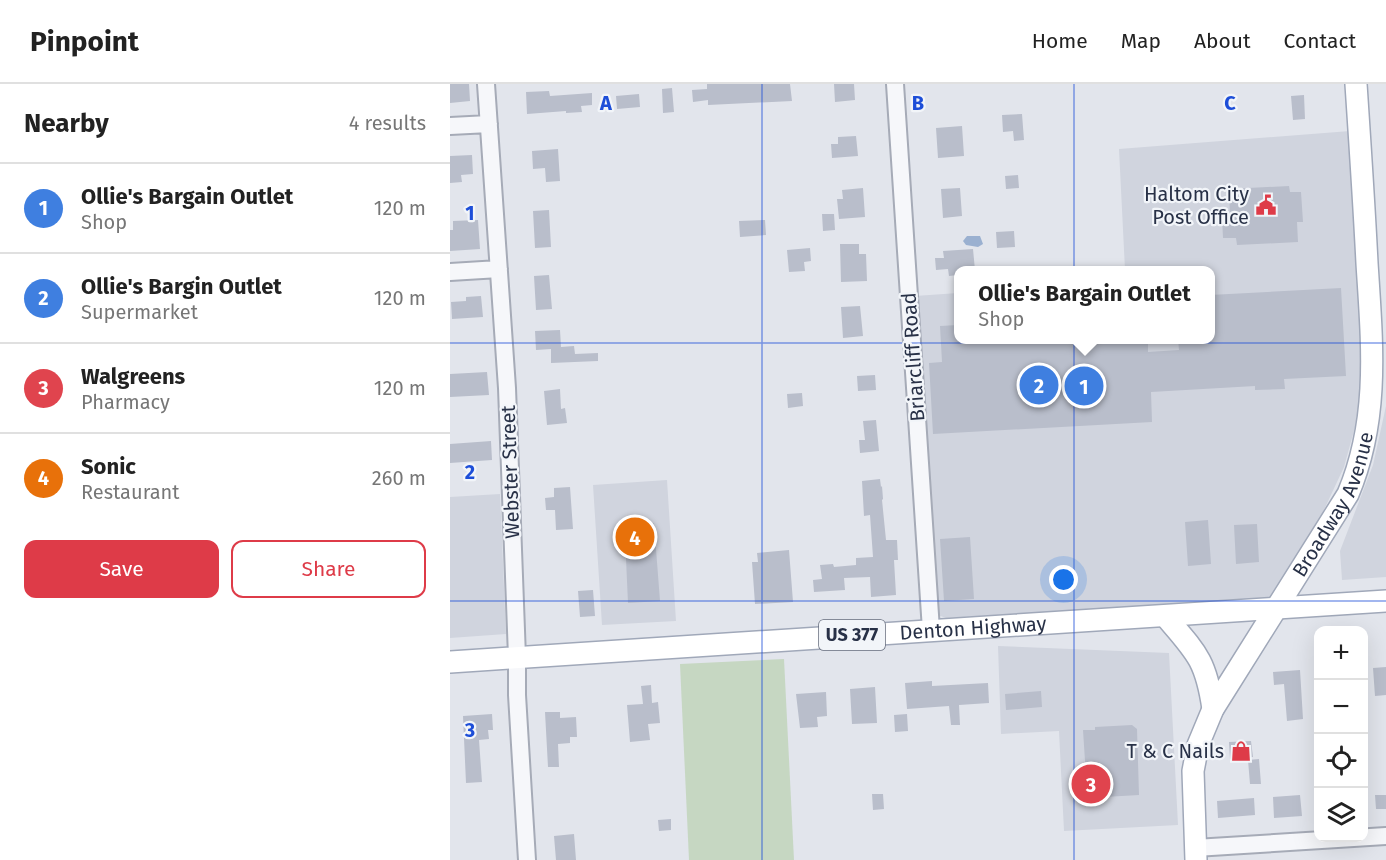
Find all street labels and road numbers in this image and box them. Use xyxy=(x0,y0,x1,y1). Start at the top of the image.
street label: Briarcliff Road xyxy=(897,292,929,422)
street label: Webster Street xyxy=(496,404,524,539)
street label: Broadway Avenue xyxy=(1287,430,1378,581)
street label: Denton Highway xyxy=(899,611,1047,645)
road number: US 377 xyxy=(819,620,885,650)

